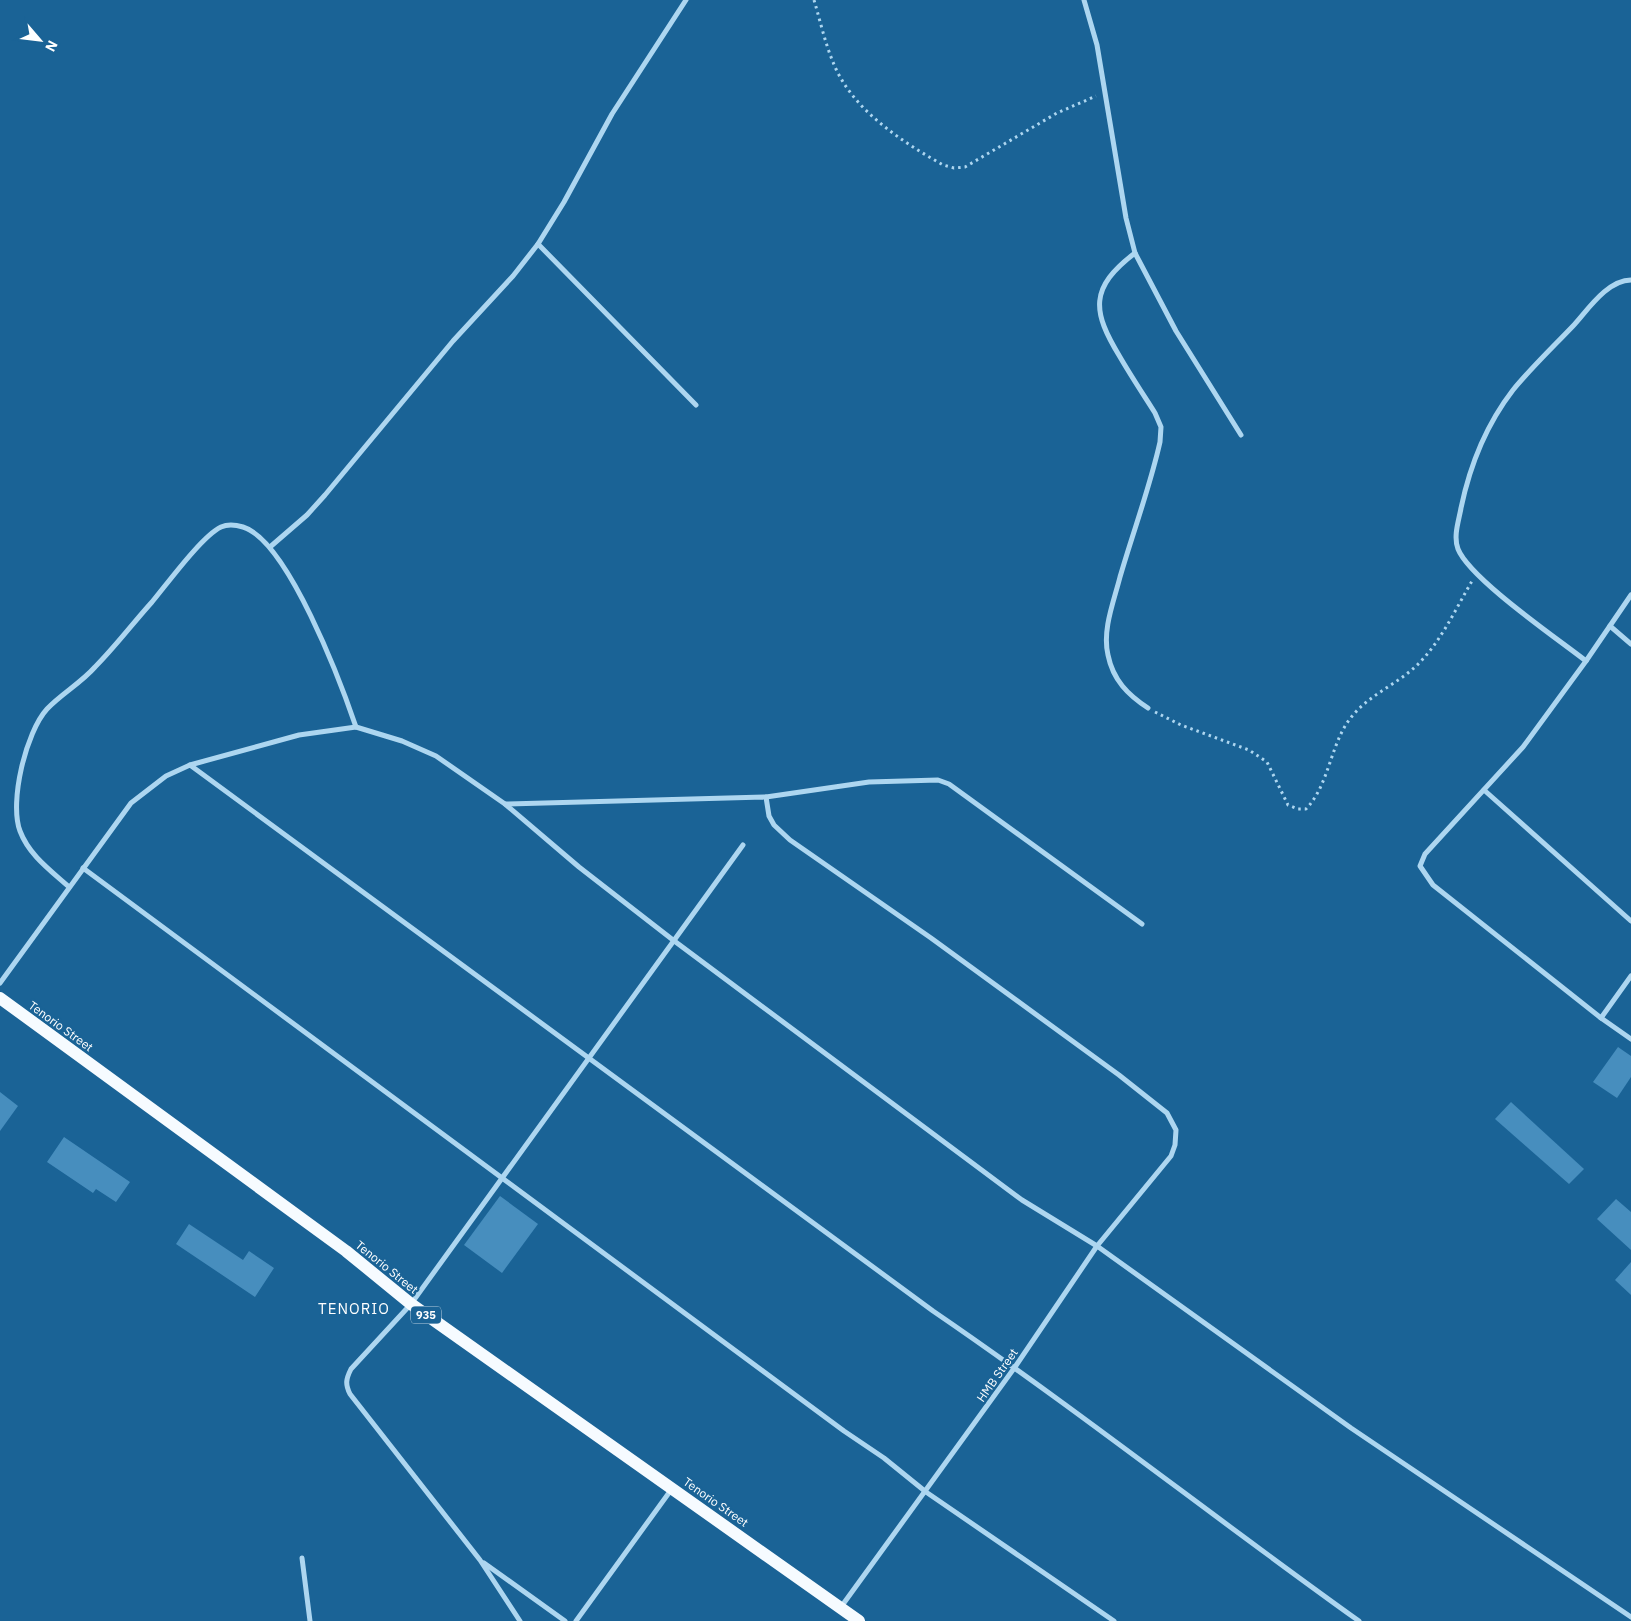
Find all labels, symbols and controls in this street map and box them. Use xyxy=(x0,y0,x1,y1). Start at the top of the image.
north arrow xyxy=(15,15,65,65)
text: N xyxy=(41,37,62,55)
street label: Tenorio Street xyxy=(26,998,96,1054)
street label: Tenorio Street xyxy=(353,1237,421,1297)
district label: TENORIO xyxy=(318,1299,390,1318)
road number: 935 xyxy=(411,1306,441,1324)
street label: HMB Street xyxy=(973,1345,1021,1405)
street label: Tenorio Street xyxy=(681,1474,751,1530)

